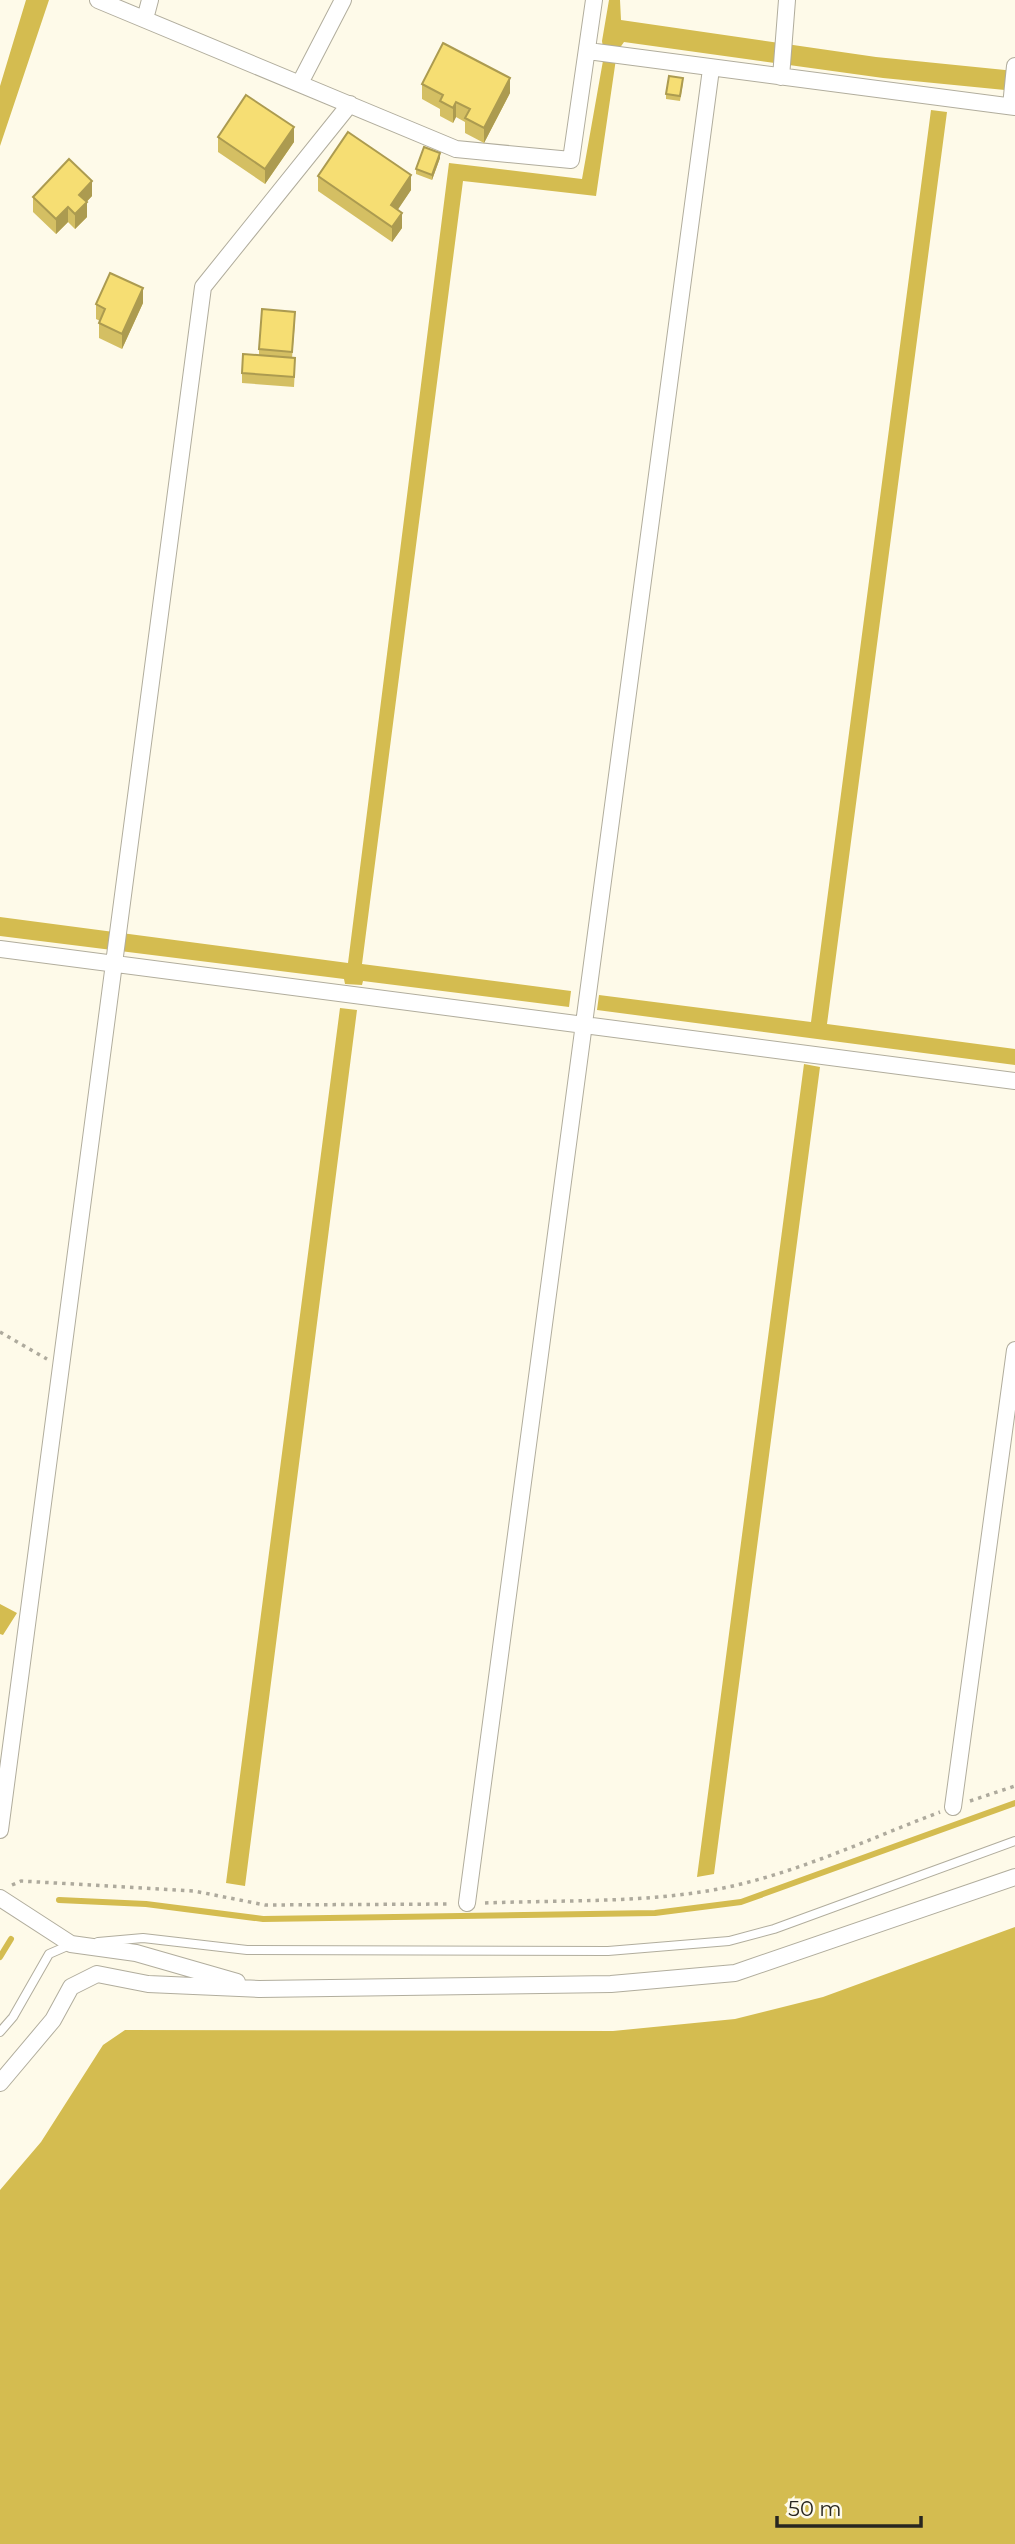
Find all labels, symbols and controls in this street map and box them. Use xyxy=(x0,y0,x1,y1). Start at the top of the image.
scale bar xyxy=(777,2484,920,2528)
text: 50 m xyxy=(788,2496,842,2521)

